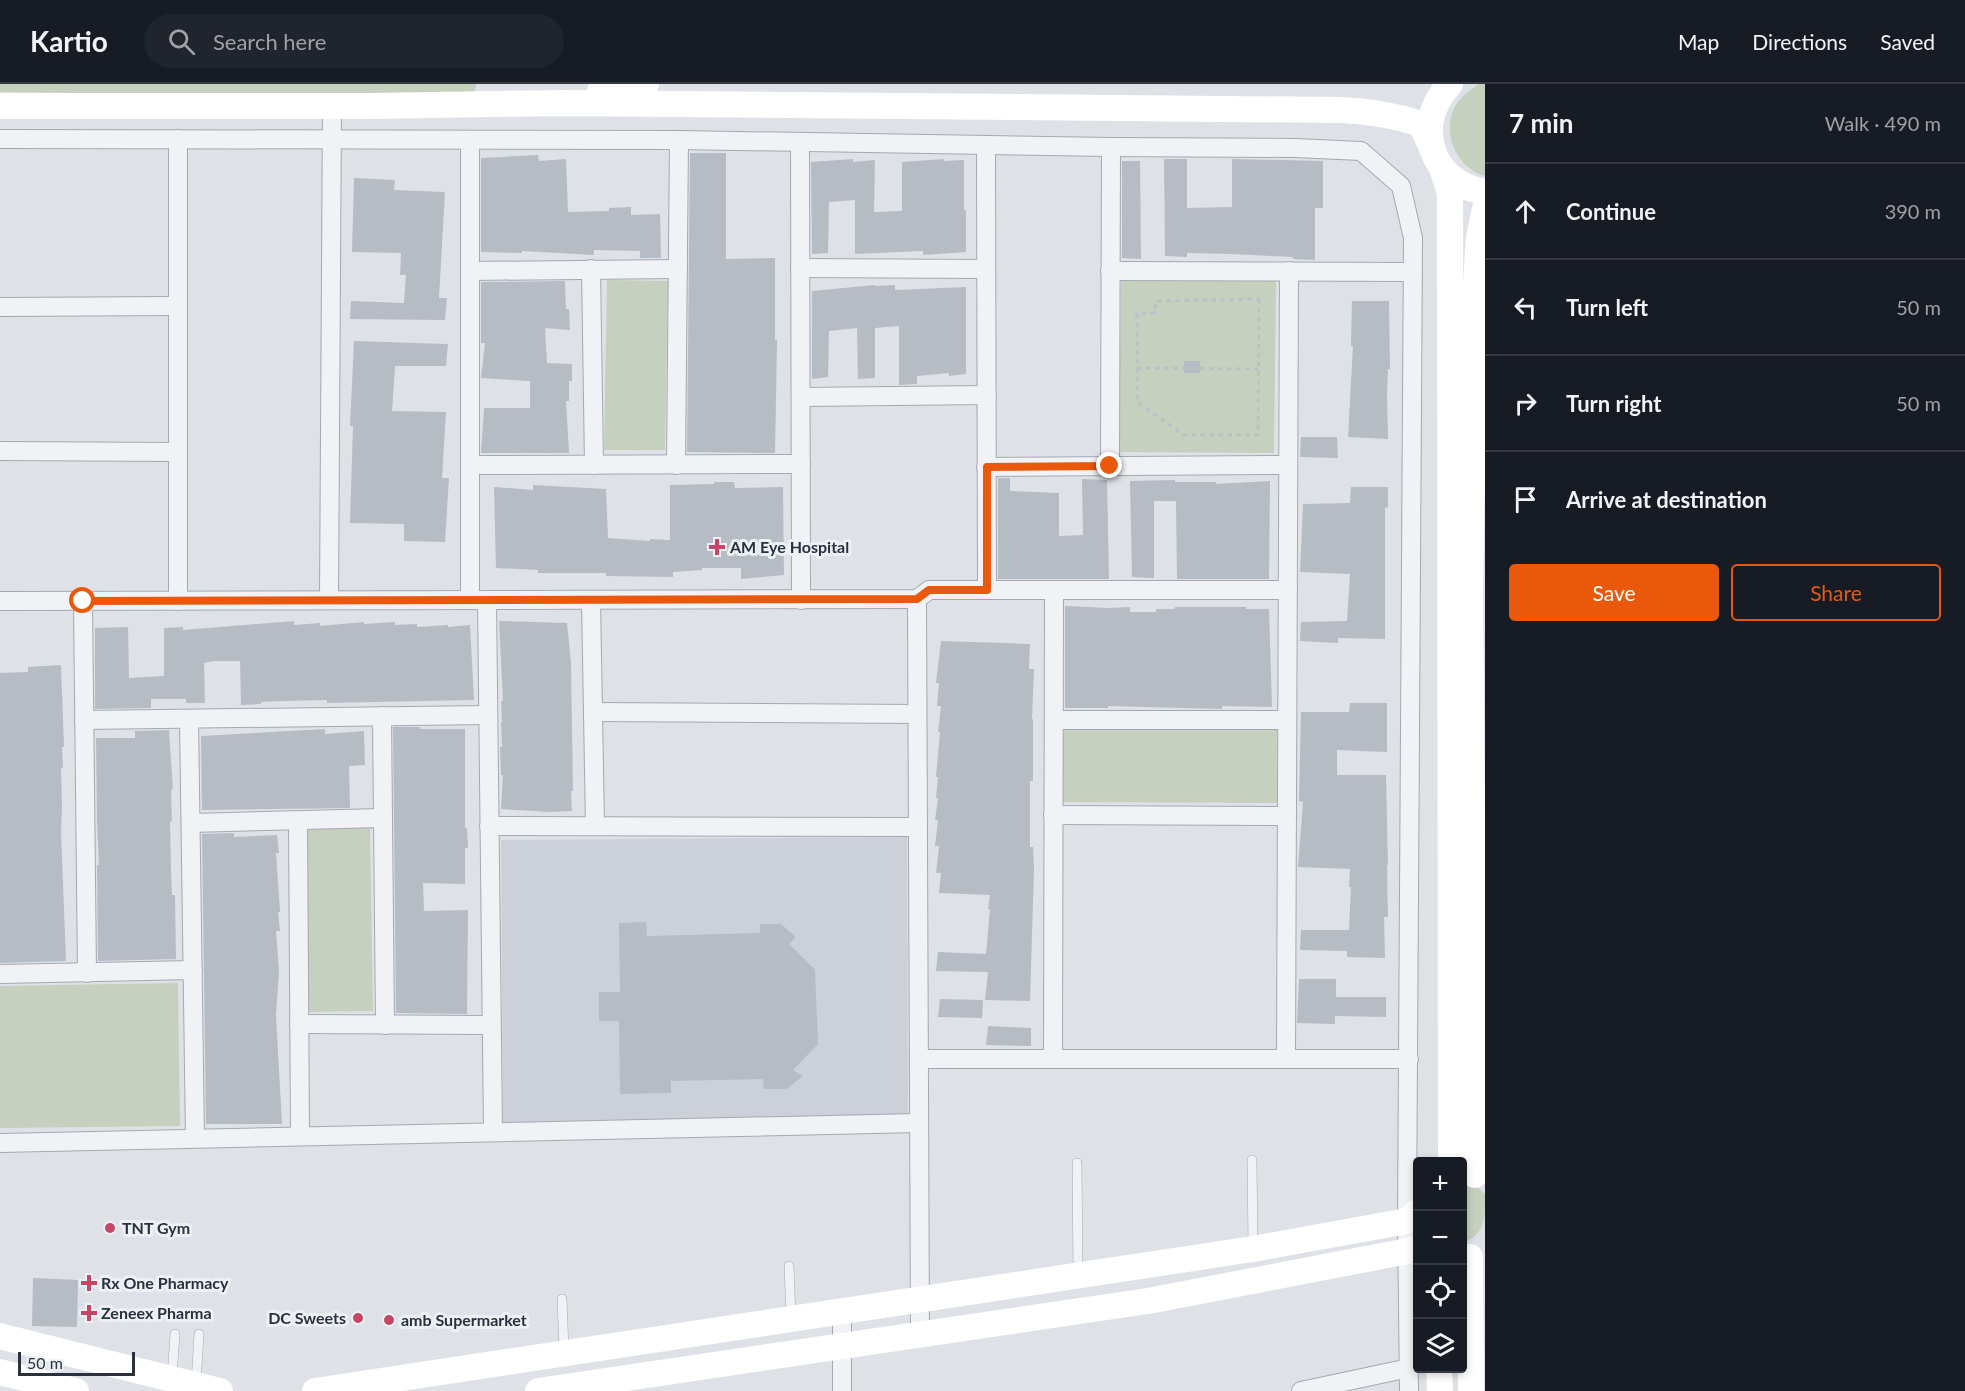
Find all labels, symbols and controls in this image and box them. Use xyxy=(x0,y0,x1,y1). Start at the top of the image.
search box xyxy=(144,14,564,68)
text: Kartio xyxy=(30,24,108,58)
icon: search xyxy=(165,25,198,58)
text: Search here xyxy=(213,28,326,55)
text: Map xyxy=(1678,29,1719,54)
text: Directions xyxy=(1752,29,1847,54)
text: Saved xyxy=(1880,29,1935,54)
text: 7 min xyxy=(1509,107,1573,139)
text: Walk · 490 m xyxy=(1825,111,1941,135)
icon: ahead xyxy=(1509,195,1542,228)
text: Continue xyxy=(1566,198,1656,225)
text: 390 m xyxy=(1885,199,1941,223)
icon: left xyxy=(1509,291,1542,324)
text: Turn left xyxy=(1566,294,1648,321)
text: 50 m xyxy=(1896,295,1941,319)
icon: right xyxy=(1509,387,1542,420)
text: Turn right xyxy=(1566,390,1661,417)
text: 50 m xyxy=(1896,391,1941,415)
route end xyxy=(1096,452,1122,478)
icon: arrive xyxy=(1509,483,1542,516)
text: Arrive at destination xyxy=(1566,486,1767,513)
place label: AM Eye Hospital xyxy=(729,537,849,556)
marker: AM Eye Hospital xyxy=(708,538,726,556)
button: Save xyxy=(1509,564,1719,621)
button: Share xyxy=(1731,564,1941,621)
route start xyxy=(69,587,95,613)
map controls xyxy=(1413,1157,1467,1373)
button: + xyxy=(1413,1157,1467,1211)
button: − xyxy=(1413,1211,1467,1265)
place label: TNT Gym xyxy=(122,1218,190,1237)
marker: TNT Gym xyxy=(103,1221,117,1235)
button: locate xyxy=(1413,1265,1467,1319)
place label: Rx One Pharmacy xyxy=(101,1273,229,1292)
marker: Rx One Pharmacy xyxy=(82,1276,96,1290)
place label: Zeneex Pharma xyxy=(101,1303,212,1322)
marker: Zeneex Pharma xyxy=(82,1306,96,1320)
place label: DC Sweets xyxy=(268,1308,346,1327)
place label: amb Supermarket xyxy=(401,1310,527,1329)
marker: DC Sweets xyxy=(351,1311,365,1325)
marker: amb Supermarket xyxy=(382,1313,396,1327)
button: layers xyxy=(1413,1319,1467,1373)
scale bar xyxy=(18,1349,135,1376)
text: 50 m xyxy=(27,1353,63,1372)

